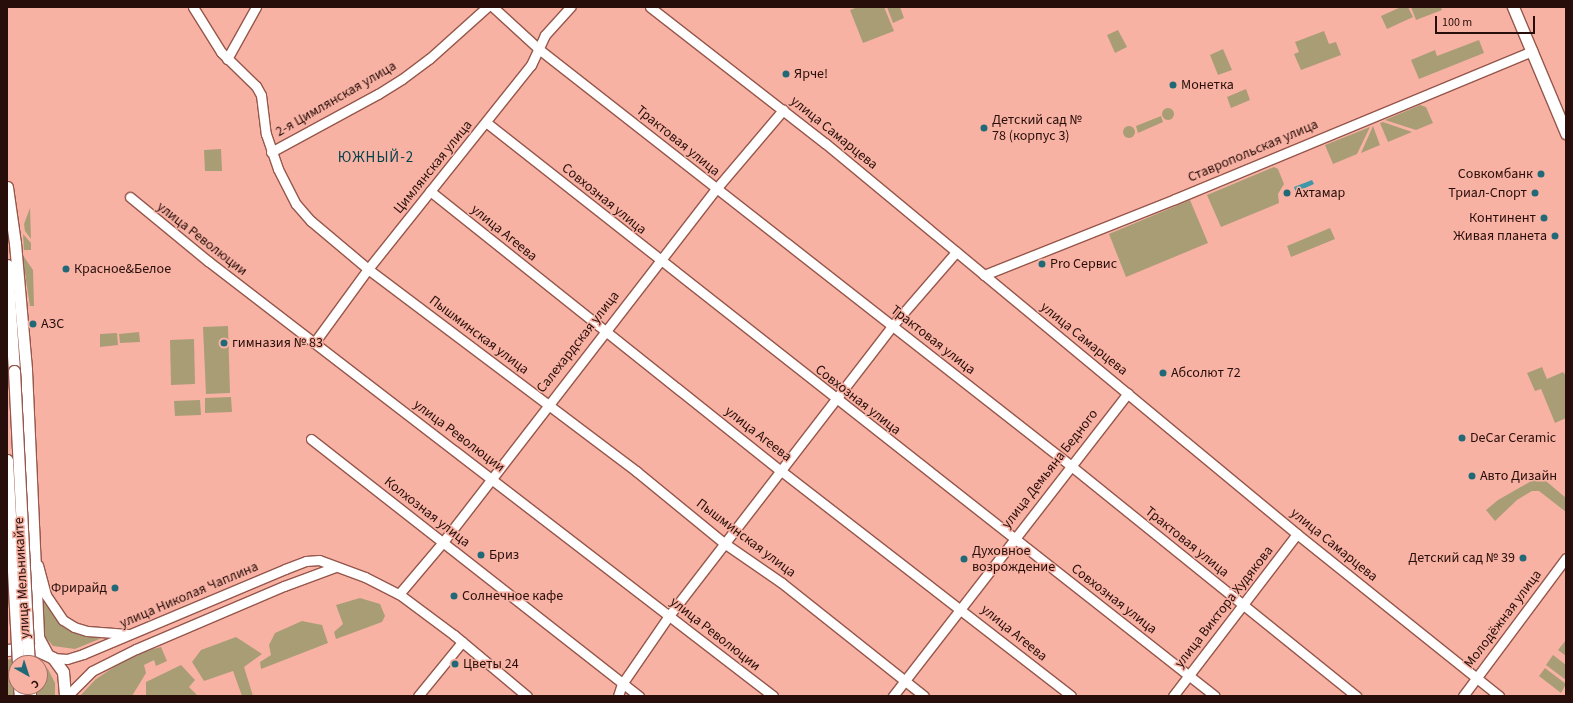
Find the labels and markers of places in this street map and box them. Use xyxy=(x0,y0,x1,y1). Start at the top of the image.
place label: Ярче! xyxy=(794,66,828,82)
marker: Ярче! xyxy=(781,69,791,79)
place label: Монетка xyxy=(1181,77,1234,93)
marker: Монетка xyxy=(1168,80,1178,90)
place label: Детский сад № 78 (корпус 3) xyxy=(992,112,1082,144)
marker: Детский сад № 78 (корпус 3) xyxy=(979,123,989,133)
place label: Совкомбанк xyxy=(1458,166,1533,182)
marker: Совкомбанк xyxy=(1536,169,1546,179)
place label: Ахтамар xyxy=(1295,185,1345,201)
place label: Триал-Спорт xyxy=(1448,185,1527,201)
marker: Ахтамар xyxy=(1282,188,1292,198)
marker: Триал-Спорт xyxy=(1530,188,1540,198)
place label: Континент xyxy=(1469,210,1536,226)
marker: Континент xyxy=(1539,213,1549,223)
place label: Живая планета xyxy=(1453,228,1547,244)
marker: Живая планета xyxy=(1550,231,1560,241)
place label: Pro Сервис xyxy=(1050,256,1117,272)
marker: Pro Сервис xyxy=(1037,259,1047,269)
place label: Красное&Белое xyxy=(74,261,171,277)
marker: Красное&Белое xyxy=(61,264,71,274)
place label: АЗС xyxy=(41,316,64,332)
marker: АЗС xyxy=(28,319,38,329)
place label: гимназия № 83 xyxy=(232,335,323,351)
marker: гимназия № 83 xyxy=(219,338,229,348)
place label: Абсолют 72 xyxy=(1171,365,1241,381)
marker: Абсолют 72 xyxy=(1158,368,1168,378)
place label: DeCar Ceramic xyxy=(1470,430,1556,446)
marker: DeCar Ceramic xyxy=(1457,433,1467,443)
place label: Авто Дизайн xyxy=(1480,468,1557,484)
marker: Авто Дизайн xyxy=(1467,471,1477,481)
place label: Духовное возрождение xyxy=(972,543,1055,576)
place label: Бриз xyxy=(489,547,519,563)
marker: Бриз xyxy=(476,550,486,560)
place label: Детский сад № 39 xyxy=(1408,550,1515,566)
marker: Детский сад № 39 xyxy=(1518,553,1528,563)
marker: Духовное возрождение xyxy=(959,554,969,564)
place label: Фрирайд xyxy=(51,580,107,596)
marker: Фрирайд xyxy=(110,583,120,593)
place label: Солнечное кафе xyxy=(462,588,563,604)
marker: Солнечное кафе xyxy=(449,591,459,601)
place label: Цветы 24 xyxy=(463,656,519,672)
marker: Цветы 24 xyxy=(450,659,460,669)

